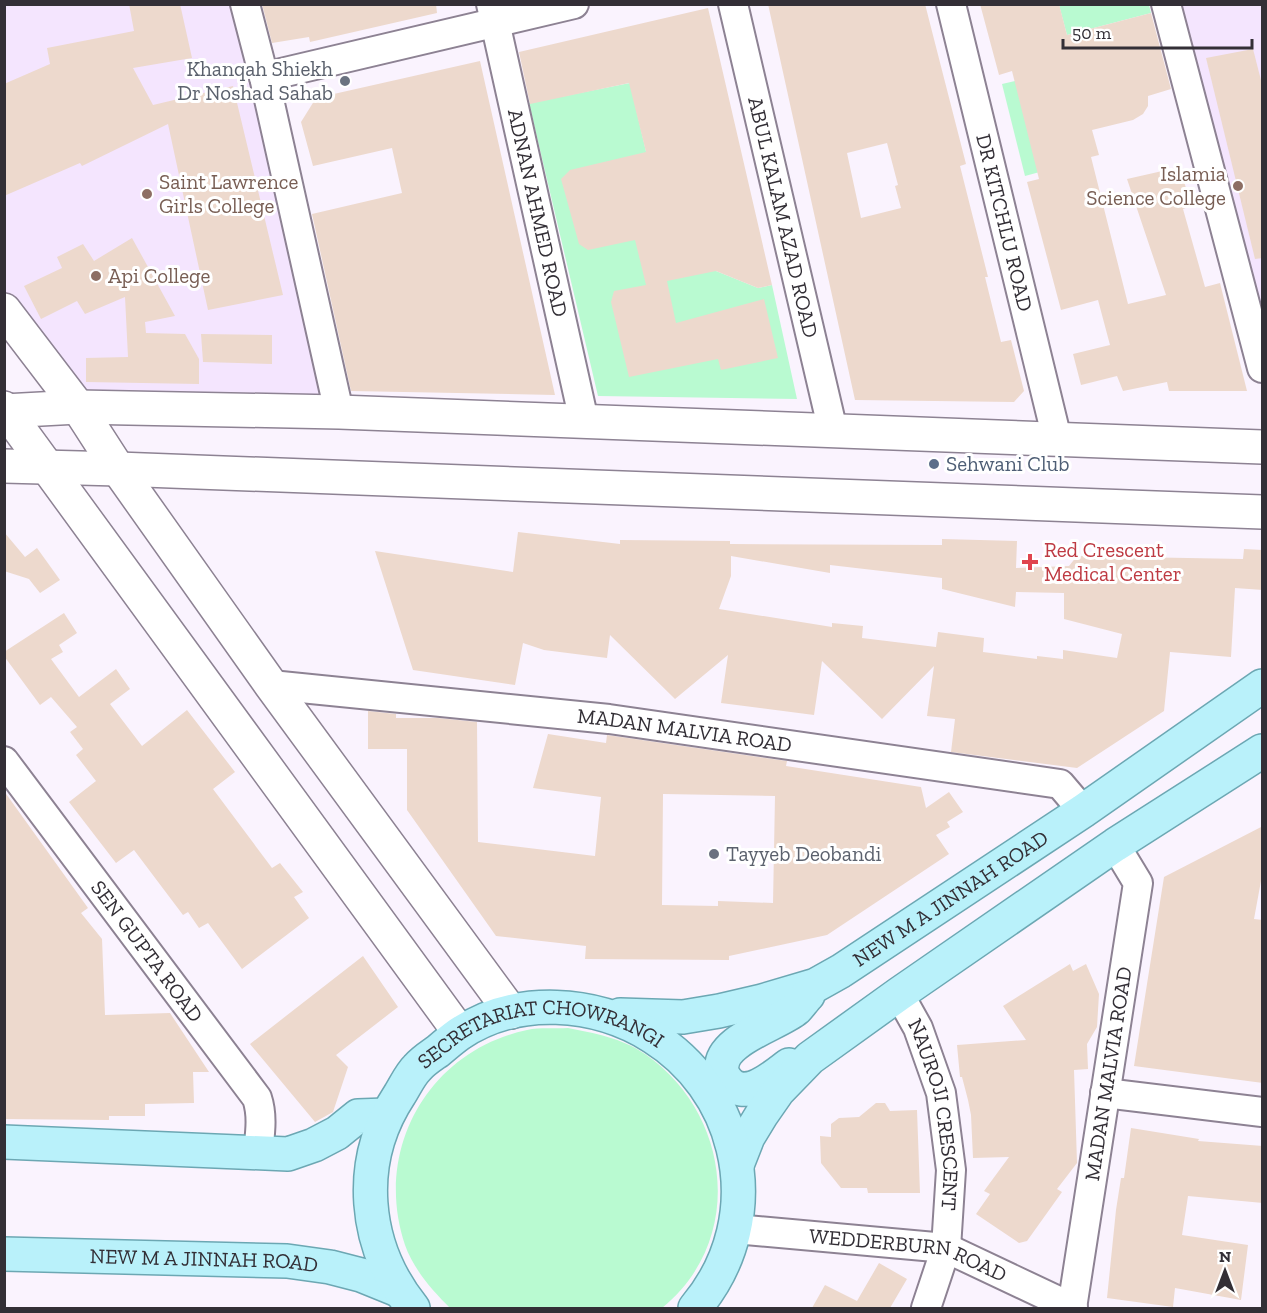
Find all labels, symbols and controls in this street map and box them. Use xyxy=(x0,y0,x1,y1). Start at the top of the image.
scale bar xyxy=(1063,12,1252,50)
text: 50 m xyxy=(1072,22,1112,44)
place label: Khanqah Shiekh Dr Noshad Sahab xyxy=(177,56,333,105)
marker: Khanqah Shiekh Dr Noshad Sahab xyxy=(338,74,352,88)
street label: ABUL KALAM AZAD ROAD xyxy=(743,94,824,340)
street label: ADNAN AHMED ROAD xyxy=(503,106,573,319)
street label: DR KITCHLU ROAD xyxy=(971,131,1038,314)
place label: Islamia Science College xyxy=(1086,161,1226,210)
place label: Saint Lawrence Girls College xyxy=(159,169,299,218)
marker: Islamia Science College xyxy=(1231,179,1245,193)
marker: Saint Lawrence Girls College xyxy=(140,187,154,201)
place label: Api College xyxy=(108,263,211,288)
marker: Api College xyxy=(89,269,103,283)
place label: Sehwani Club xyxy=(946,451,1069,476)
marker: Sehwani Club xyxy=(927,457,941,471)
place label: Red Crescent Medical Center xyxy=(1044,537,1181,586)
marker: Red Crescent Medical Center xyxy=(1021,553,1039,571)
street label: MADAN MALVIA ROAD xyxy=(576,703,793,757)
street label: NEW M A JINNAH ROAD xyxy=(848,825,1053,972)
place label: Tayyeb Deobandi xyxy=(726,841,882,866)
marker: Tayyeb Deobandi xyxy=(707,847,721,861)
street label: SEN GUPTA ROAD xyxy=(86,875,209,1027)
street label: MADAN MALVIA ROAD xyxy=(1079,965,1137,1183)
street label: SECRETARIAT CHOWRANGI xyxy=(412,994,669,1074)
street label: NAUROJI CRESCENT xyxy=(903,1014,964,1211)
street label: WEDDERBURN ROAD xyxy=(808,1223,1011,1287)
north arrow xyxy=(1195,1241,1255,1301)
street label: NEW M A JINNAH ROAD xyxy=(89,1243,320,1277)
text: N xyxy=(1219,1247,1231,1266)

